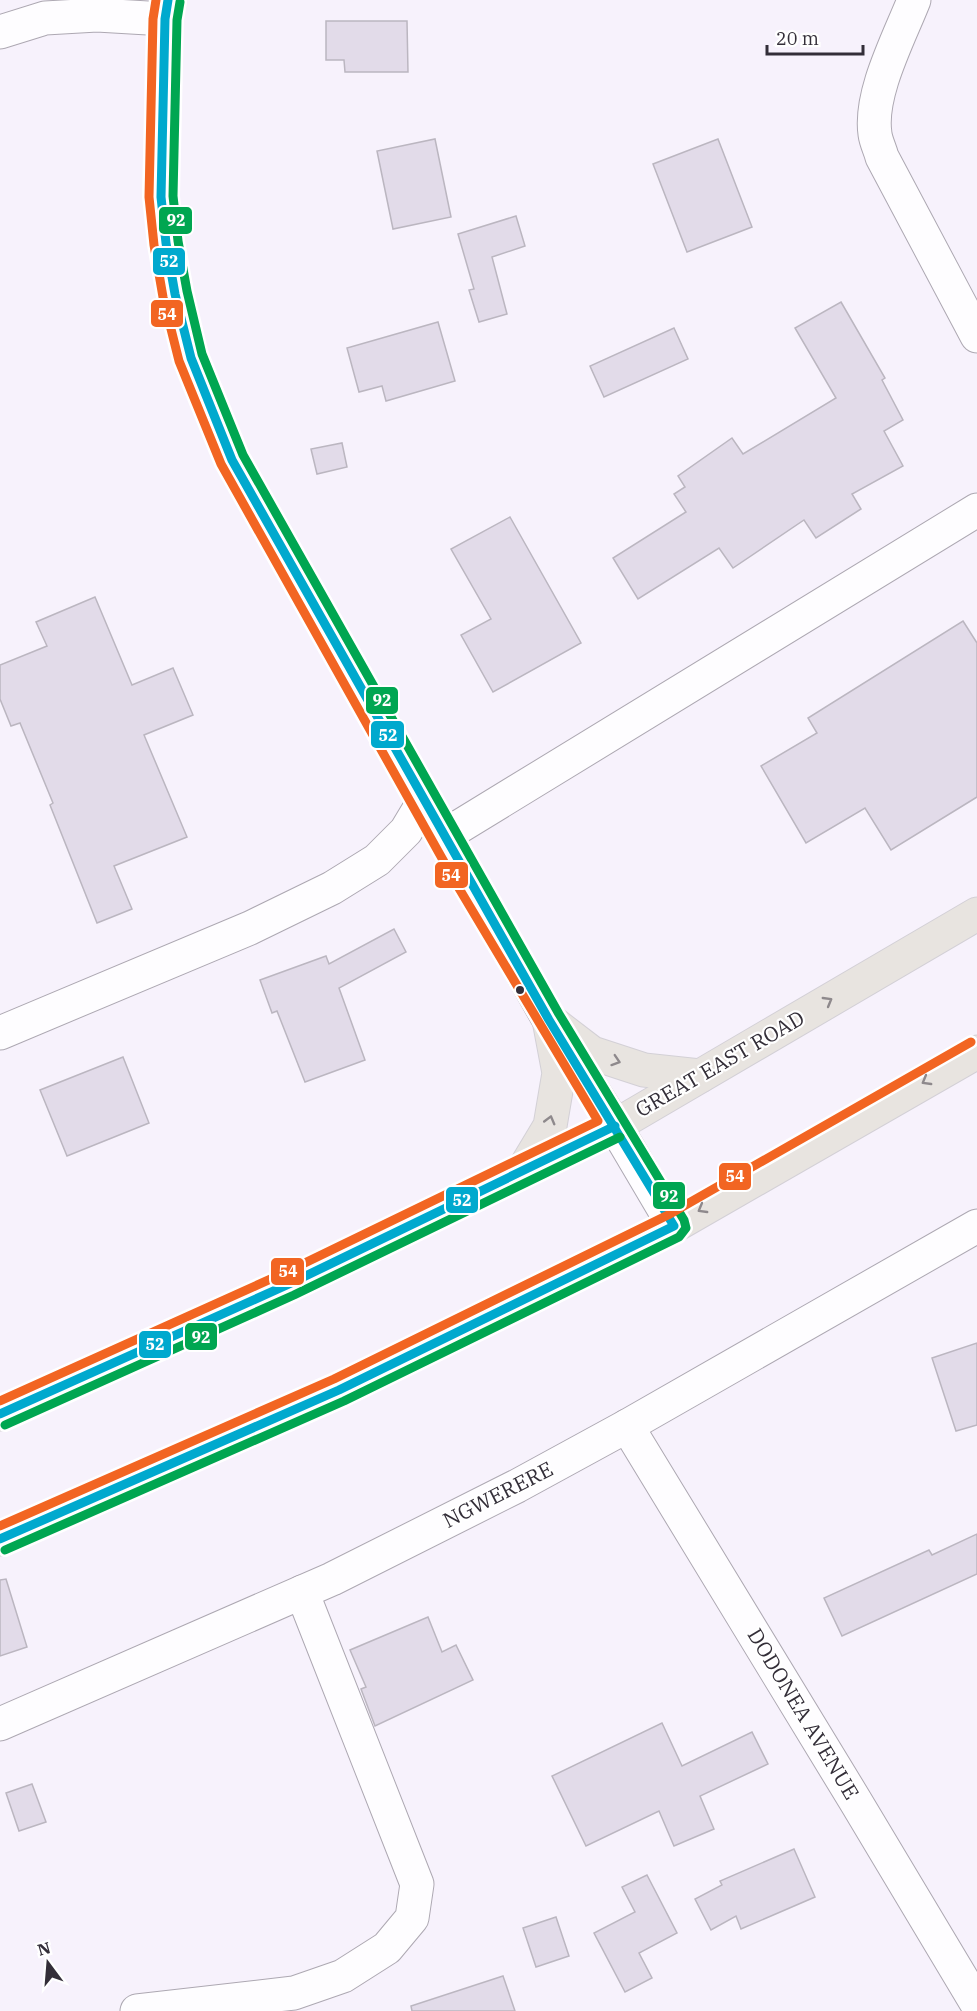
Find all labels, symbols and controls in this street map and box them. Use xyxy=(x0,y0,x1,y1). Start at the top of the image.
scale bar xyxy=(767,18,863,56)
text: 20 m xyxy=(776,27,819,50)
line badge: 92 xyxy=(158,206,193,235)
text: 92 xyxy=(166,210,186,230)
line badge: 52 xyxy=(152,247,186,276)
text: 52 xyxy=(159,251,179,271)
line badge: 54 xyxy=(150,299,184,328)
text: 54 xyxy=(157,304,177,324)
line badge: 92 xyxy=(365,686,399,715)
text: 92 xyxy=(372,690,392,710)
line badge: 52 xyxy=(370,720,405,749)
text: 52 xyxy=(378,725,398,745)
line badge: 54 xyxy=(434,861,469,889)
text: 54 xyxy=(441,865,461,885)
unlabelled marker xyxy=(514,984,526,996)
one-way arrow xyxy=(822,996,832,1008)
street label: GREAT EAST ROAD xyxy=(630,1003,809,1123)
one-way arrow xyxy=(610,1054,621,1066)
one-way arrow xyxy=(922,1074,932,1085)
one-way arrow xyxy=(542,1115,555,1125)
line badge: 54 xyxy=(718,1162,752,1191)
text: 54 xyxy=(725,1166,745,1186)
line badge: 92 xyxy=(652,1181,686,1210)
line badge: 52 xyxy=(445,1186,479,1214)
text: 92 xyxy=(659,1186,679,1206)
text: 52 xyxy=(452,1190,472,1210)
one-way arrow xyxy=(698,1202,708,1214)
line badge: 54 xyxy=(270,1257,305,1286)
text: 54 xyxy=(278,1261,298,1281)
line badge: 92 xyxy=(184,1322,218,1351)
text: 92 xyxy=(191,1327,211,1347)
line badge: 52 xyxy=(138,1330,172,1359)
text: 52 xyxy=(145,1334,165,1354)
street label: NGWERERE xyxy=(438,1454,557,1534)
street label: DODONEA AVENUE xyxy=(742,1623,866,1804)
north arrow xyxy=(18,1933,78,1993)
text: N xyxy=(35,1937,53,1960)

